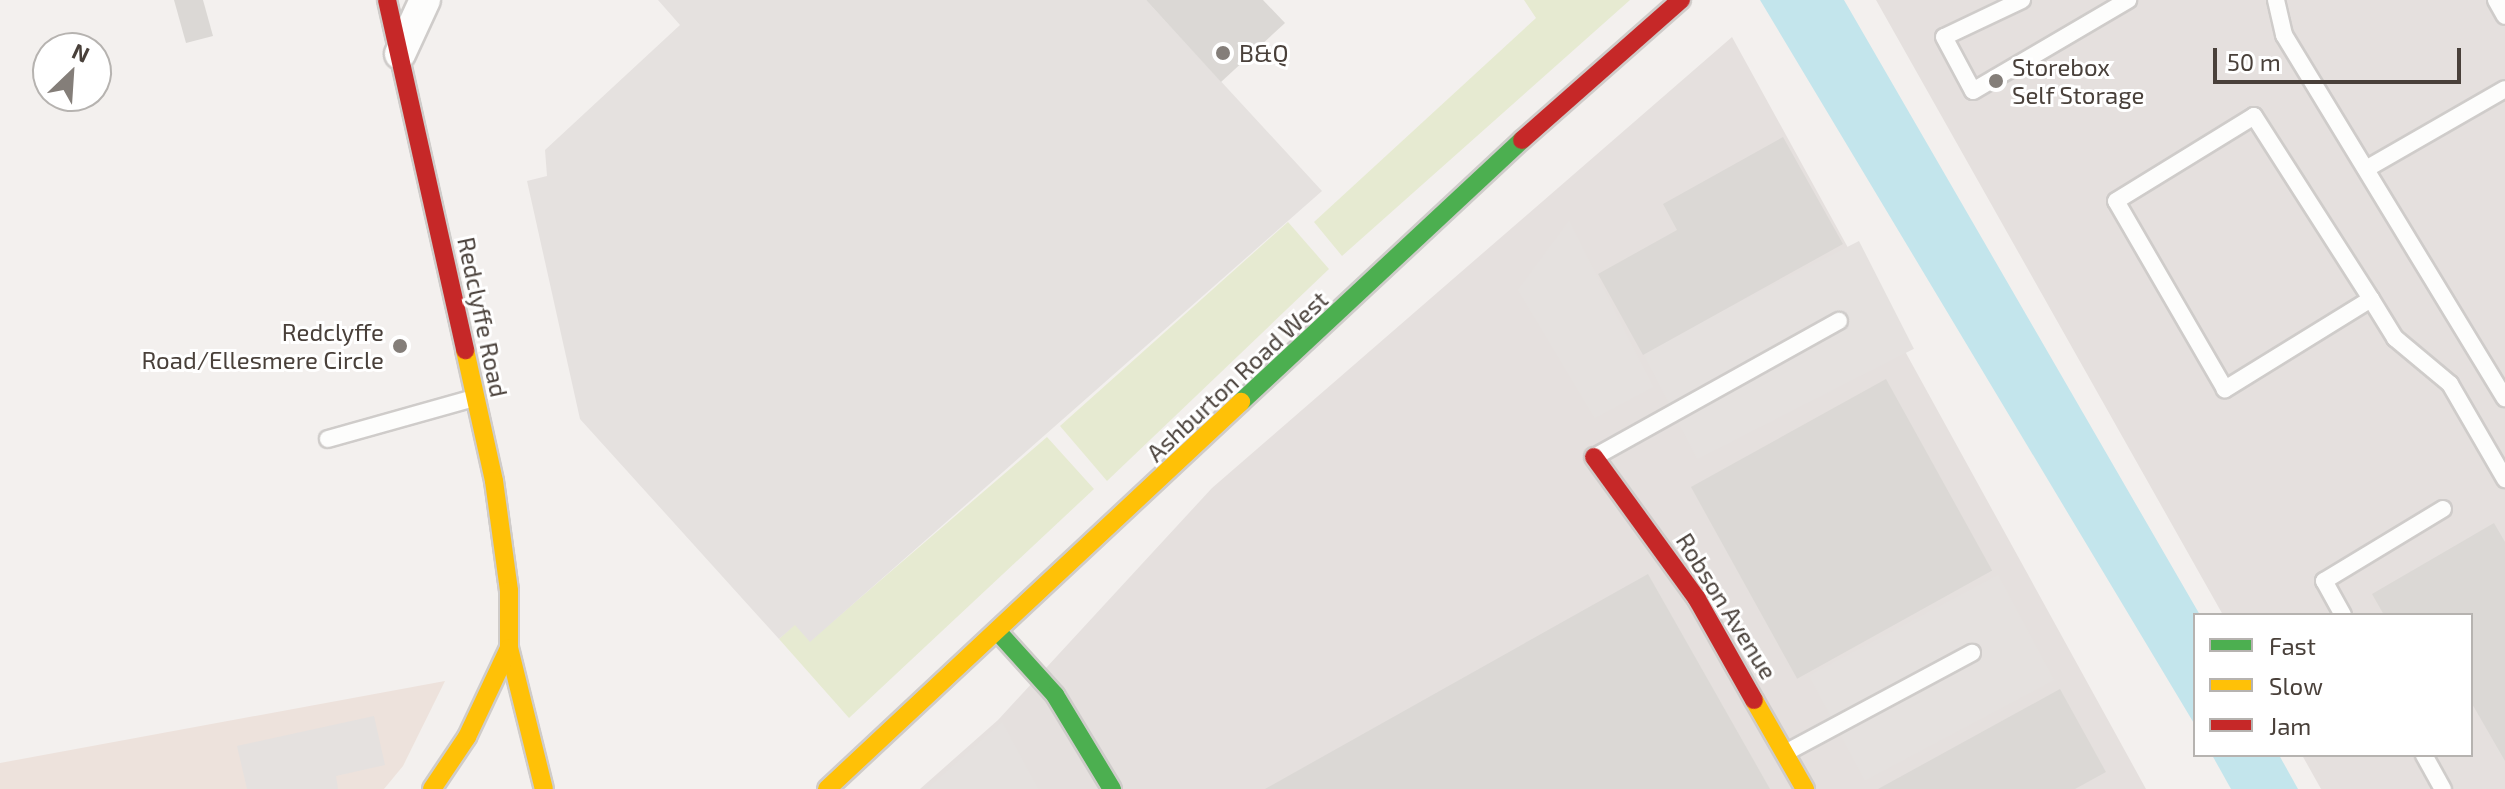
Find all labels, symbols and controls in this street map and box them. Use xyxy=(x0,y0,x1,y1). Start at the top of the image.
north arrow xyxy=(32,32,112,112)
scale bar xyxy=(2217,32,2465,82)
text: N xyxy=(69,37,94,67)
place label: B&Q xyxy=(1239,39,1288,67)
marker: B&Q xyxy=(1214,44,1232,62)
text: 50 m xyxy=(2227,47,2281,76)
place label: Storebox Self Storage xyxy=(2012,53,2145,109)
marker: Storebox Self Storage xyxy=(1987,72,2005,90)
street label: Redclyffe Road xyxy=(452,234,514,400)
street label: Ashburton Road West xyxy=(1140,285,1334,467)
place label: Redclyffe Road/Ellesmere Circle xyxy=(141,318,384,374)
marker: Redclyffe Road/Ellesmere Circle xyxy=(391,337,409,355)
street label: Robson Avenue xyxy=(1670,527,1784,685)
legend xyxy=(2193,613,2473,757)
text: Fast xyxy=(2269,631,2316,660)
text: Slow xyxy=(2269,671,2323,700)
text: Jam xyxy=(2269,711,2311,740)

